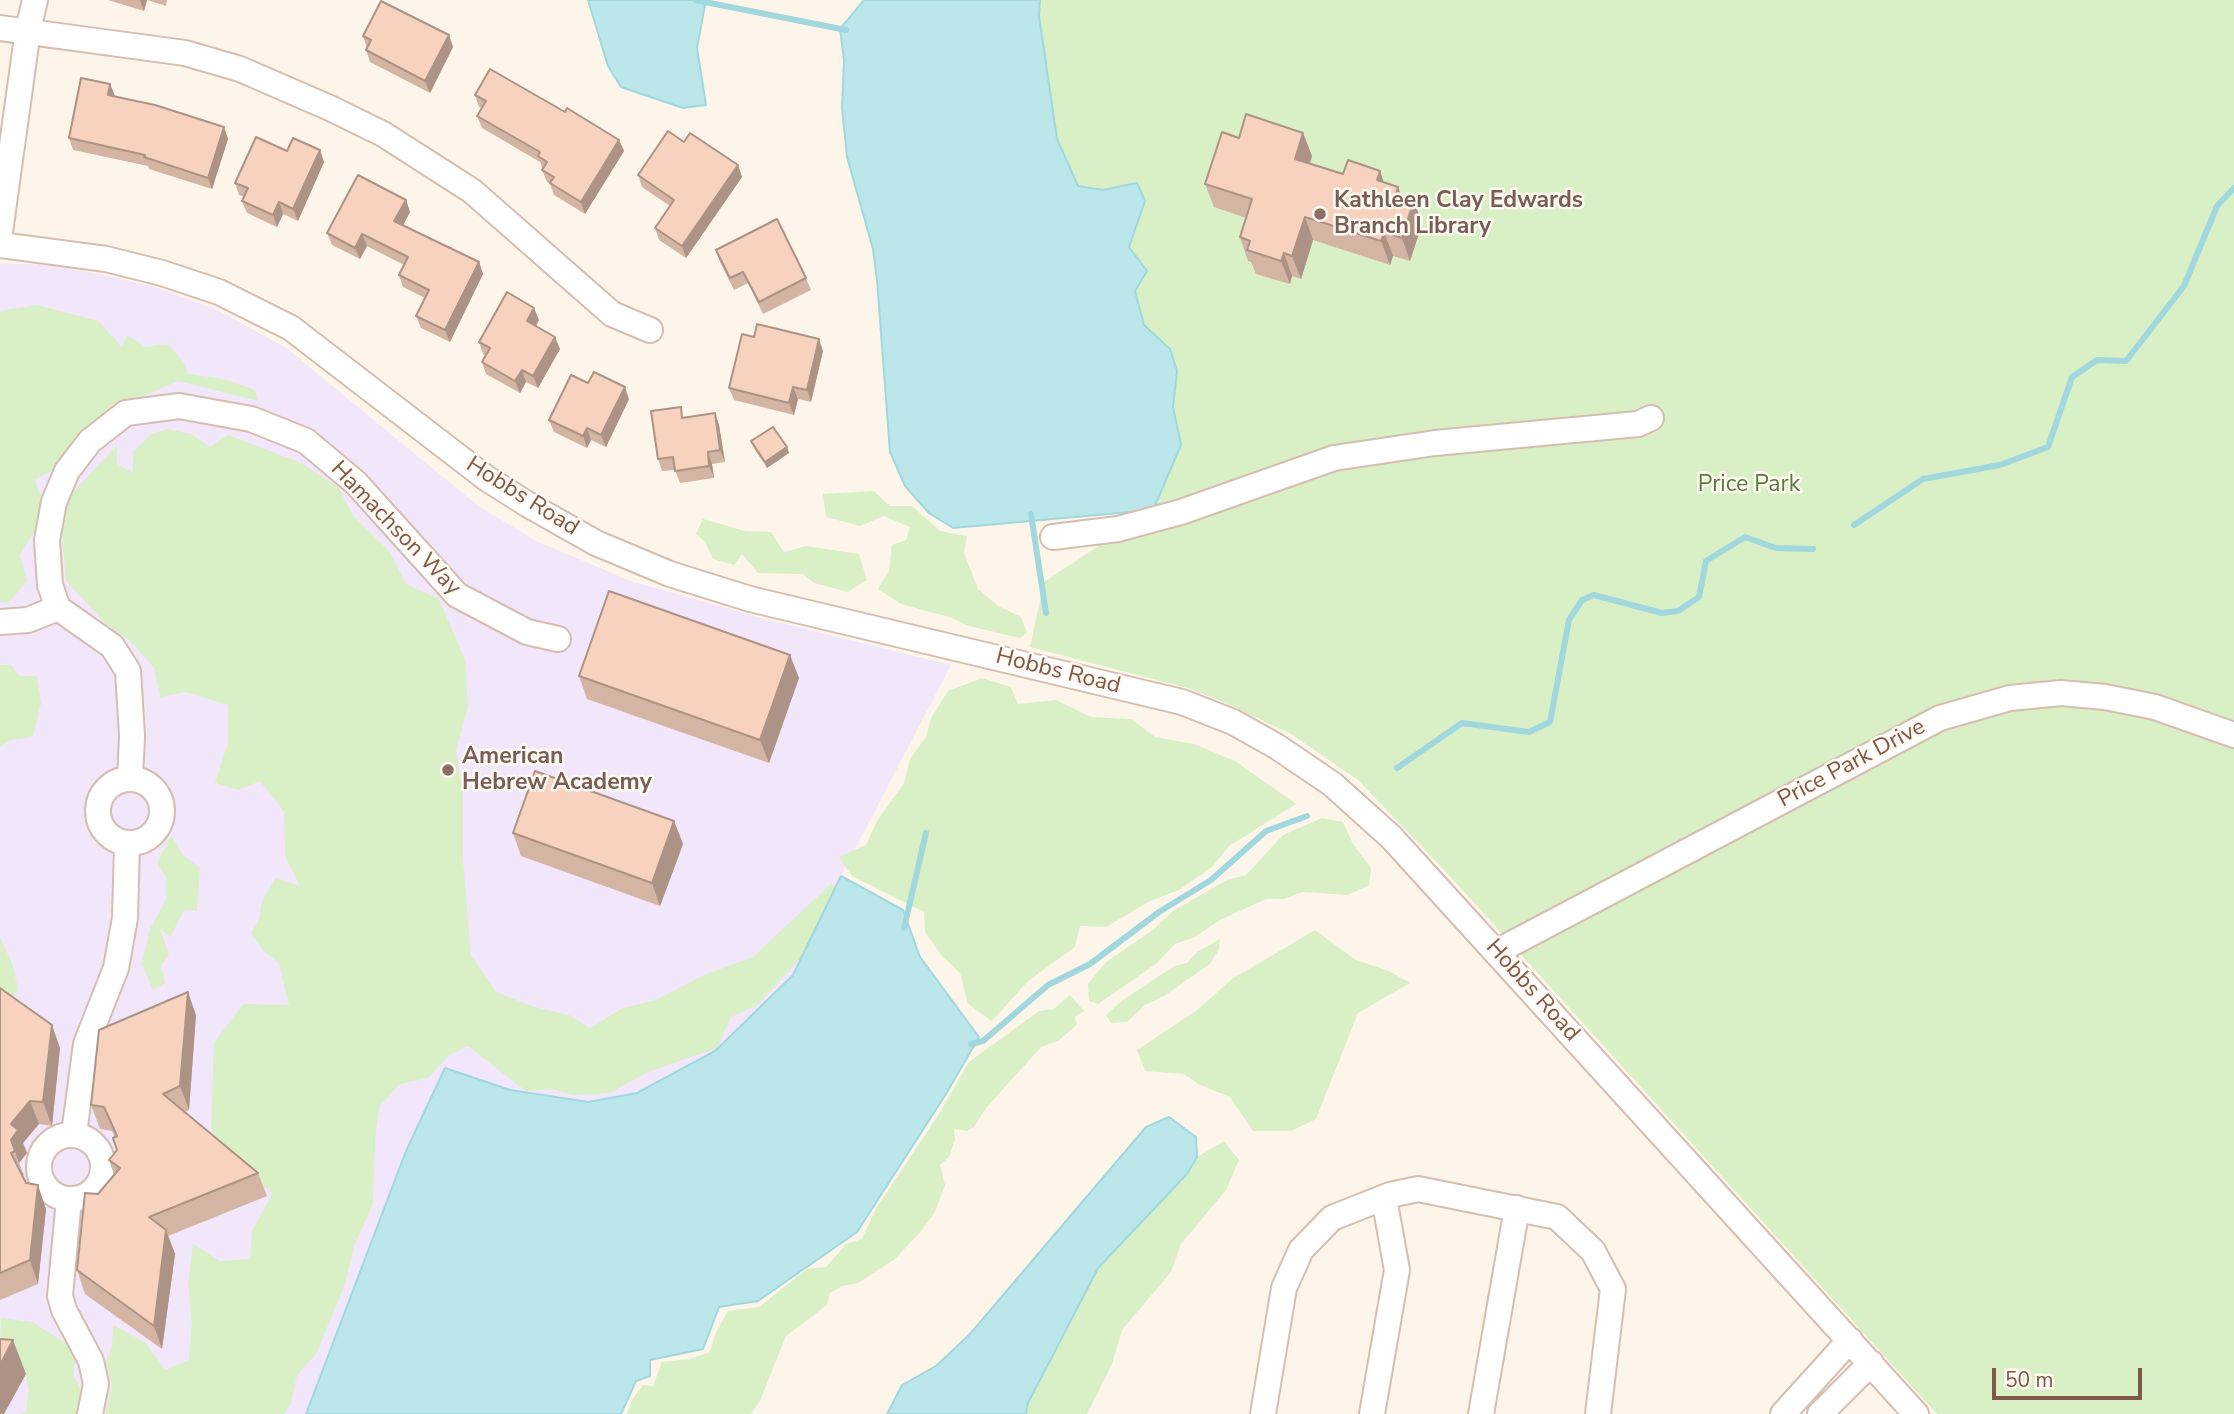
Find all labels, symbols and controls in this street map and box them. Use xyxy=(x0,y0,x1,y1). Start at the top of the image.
place label: Kathleen Clay Edwards Branch Library xyxy=(1334,187,1583,241)
marker: Kathleen Clay Edwards Branch Library xyxy=(1312,206,1328,222)
street label: Hobbs Road xyxy=(461,451,583,543)
street label: Hamachson Way xyxy=(324,456,466,602)
park label: Price Park xyxy=(1698,471,1800,499)
street label: Hobbs Road xyxy=(993,643,1123,701)
street label: Price Park Drive xyxy=(1774,714,1930,814)
place label: American Hebrew Academy xyxy=(462,743,652,797)
marker: American Hebrew Academy xyxy=(440,762,456,778)
street label: Hobbs Road xyxy=(1479,934,1585,1048)
scale bar xyxy=(1996,1354,2146,1398)
text: 50 m xyxy=(2005,1366,2054,1394)

